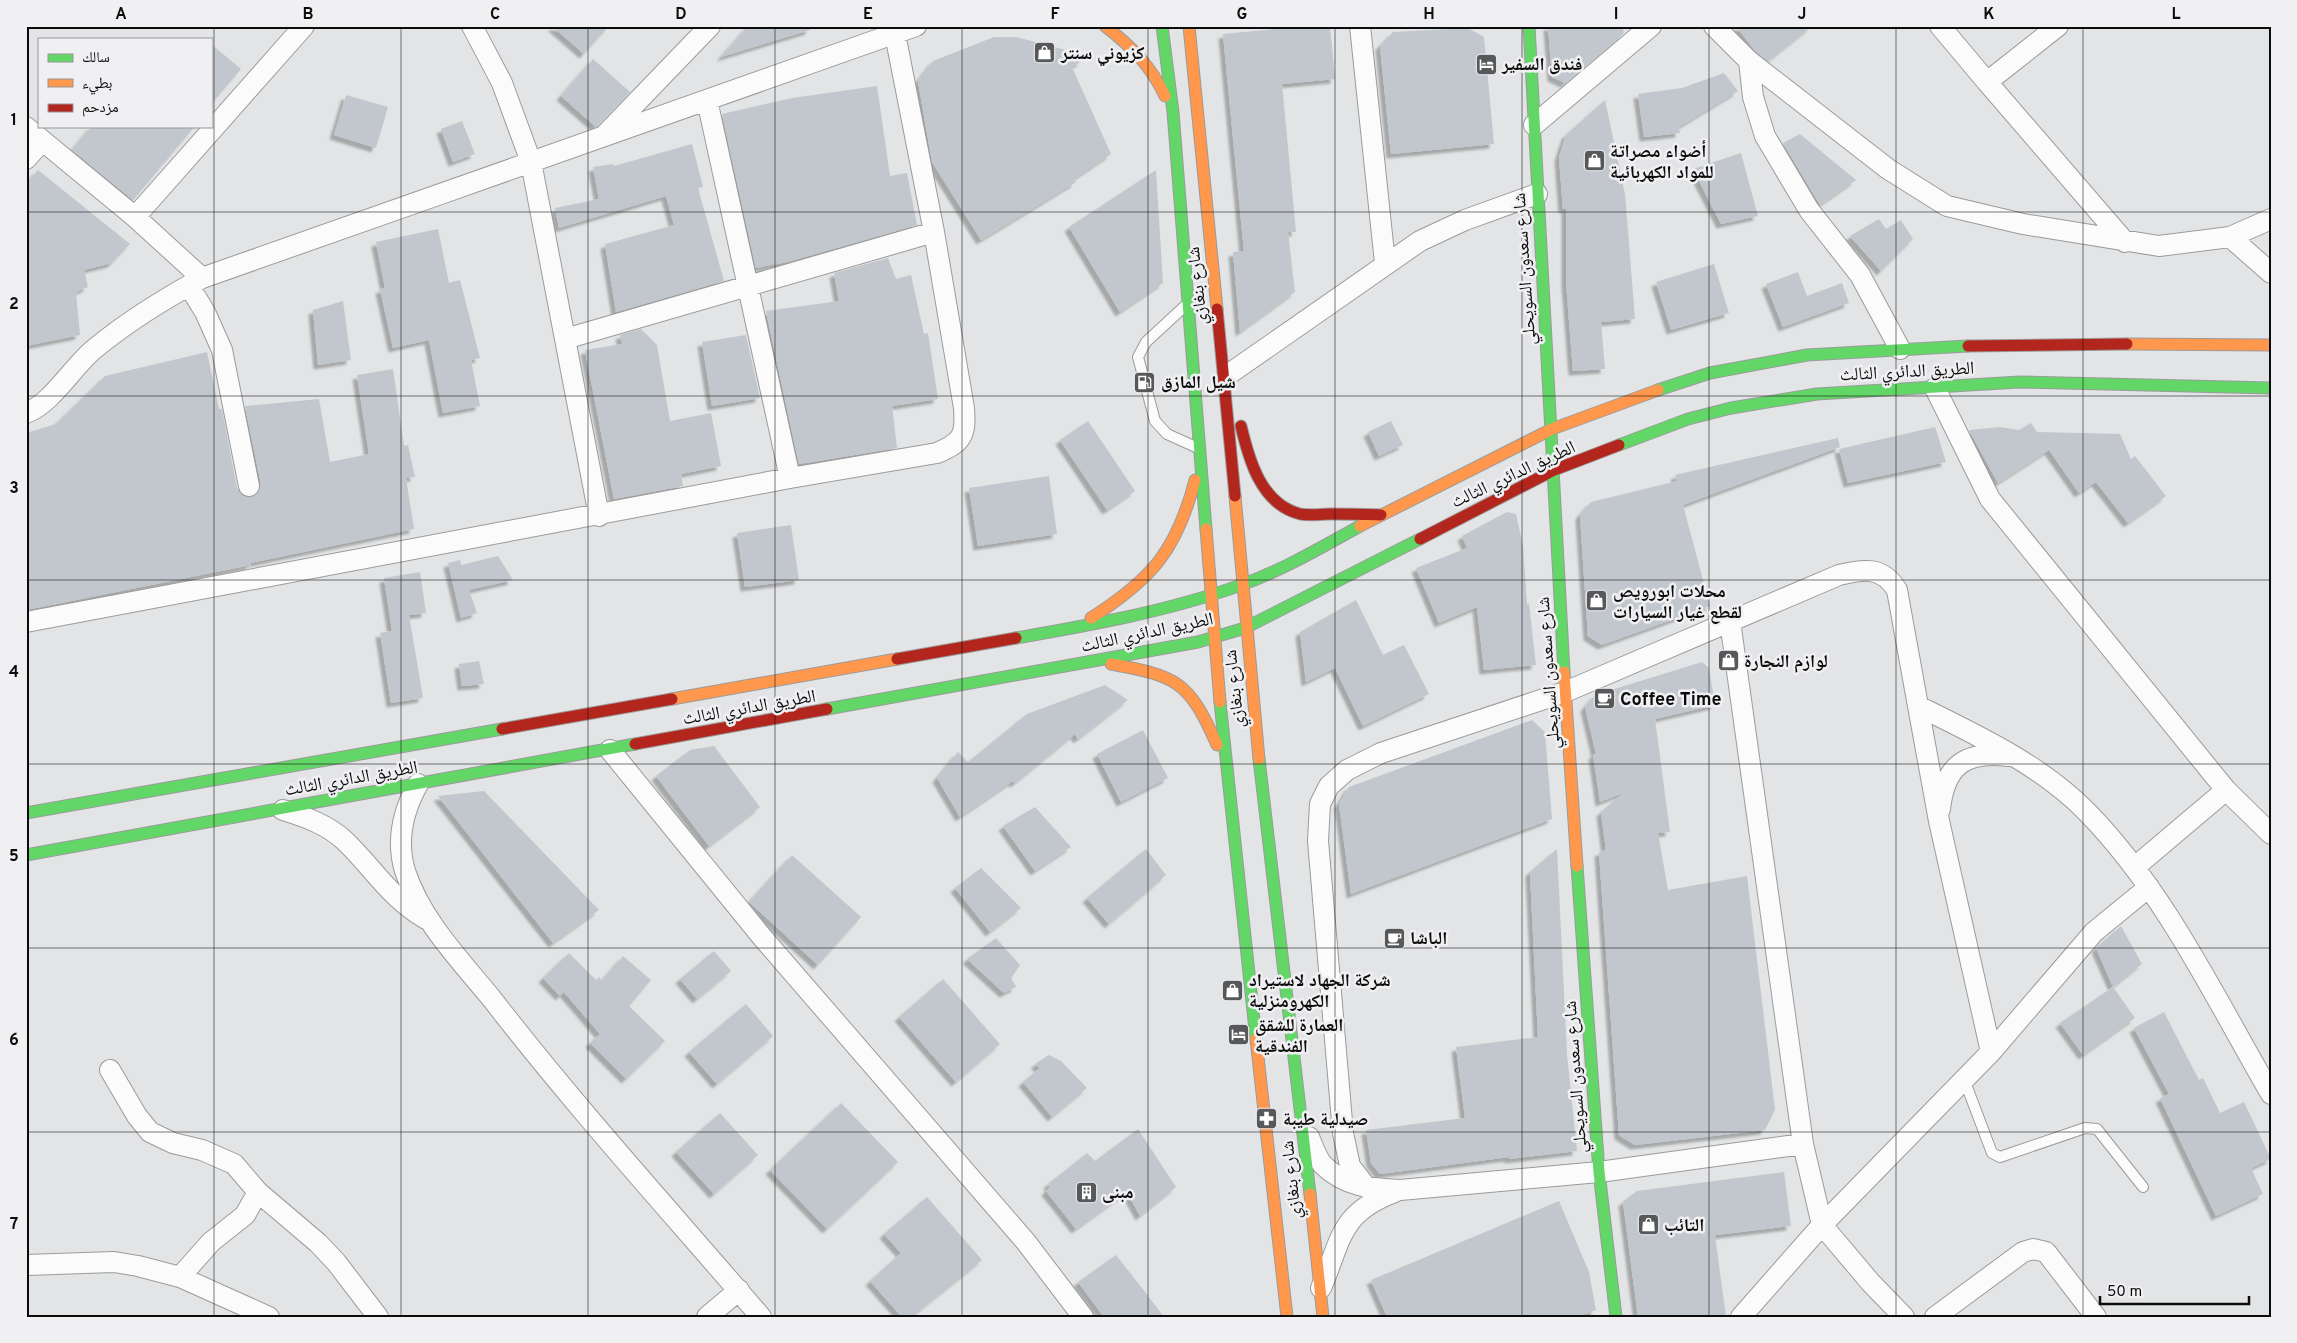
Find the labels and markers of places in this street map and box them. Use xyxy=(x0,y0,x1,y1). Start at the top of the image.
shop icon: كزيوني سنتر xyxy=(1033,41,1057,65)
place label: كزيوني سنتر xyxy=(1060,43,1144,67)
hotel icon: فندق السفير xyxy=(1474,52,1498,76)
place label: فندق السفير xyxy=(1501,54,1582,77)
place label: أضواء مصراتة للمواد الكهربائية xyxy=(1610,140,1714,185)
shop icon: أضواء مصراتة للمواد الكهربائية xyxy=(1582,149,1606,173)
fuel station icon: شيل المازق xyxy=(1133,370,1157,394)
place label: شيل المازق xyxy=(1161,372,1236,395)
place label: محلات ابورويص لقطع غيار السيارات xyxy=(1613,581,1742,625)
shop icon: محلات ابورويص لقطع غيار السيارات xyxy=(1585,589,1609,613)
shop icon: لوازم النجارة xyxy=(1716,649,1740,673)
place label: لوازم النجارة xyxy=(1744,651,1828,674)
cafe icon: Coffee Time xyxy=(1592,687,1616,711)
place label: Coffee Time xyxy=(1620,689,1722,712)
cafe icon: الباشا xyxy=(1382,926,1406,950)
place label: الباشا xyxy=(1410,928,1447,951)
place label: شركة الجهاد لاستيراد الكهرومنزلية xyxy=(1249,970,1391,1014)
shop icon: شركة الجهاد لاستيراد الكهرومنزلية xyxy=(1221,978,1245,1002)
place label: العمارة للشقق الفندقية xyxy=(1255,1015,1343,1059)
hotel icon: العمارة للشقق الفندقية xyxy=(1227,1023,1251,1047)
pharmacy icon: صيدلية طيبة xyxy=(1255,1107,1279,1131)
place label: صيدلية طيبة xyxy=(1283,1109,1368,1132)
building icon: مبنى xyxy=(1074,1180,1098,1204)
place label: مبنى xyxy=(1102,1182,1133,1205)
shop icon: التائب xyxy=(1636,1213,1660,1237)
place label: التائب xyxy=(1664,1215,1704,1238)

